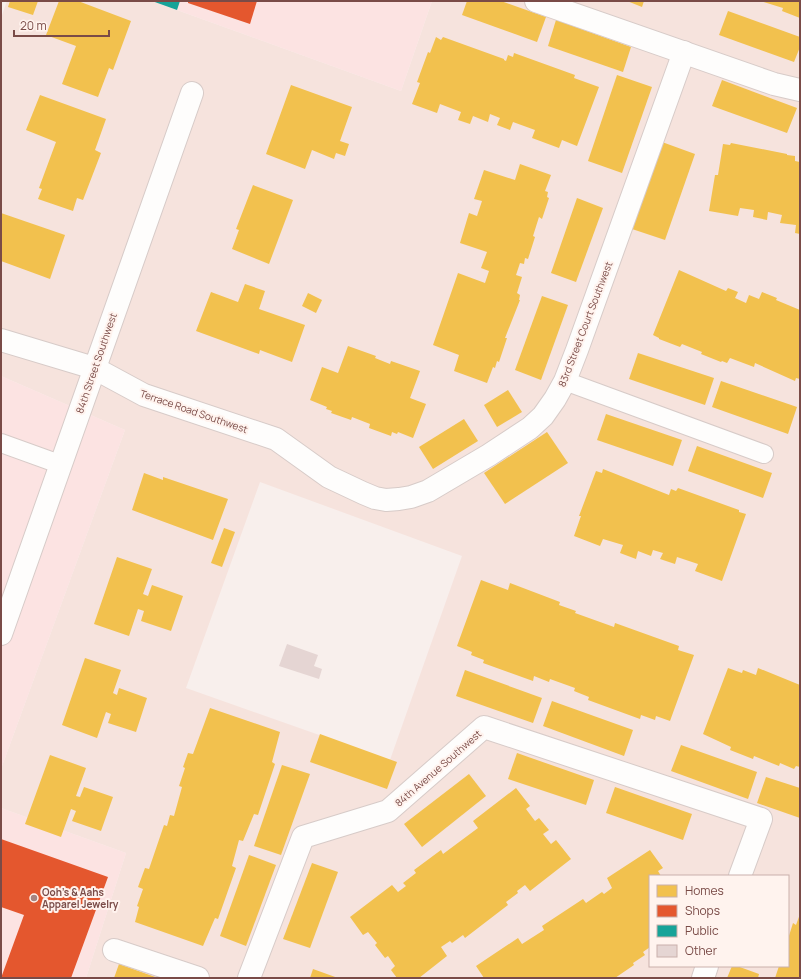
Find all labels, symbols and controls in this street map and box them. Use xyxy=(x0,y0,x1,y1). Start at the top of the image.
scale bar xyxy=(14,12,109,38)
text: 20 m xyxy=(20,17,47,34)
street label: 83rd Street Court Southwest xyxy=(555,259,615,389)
street label: 84th Street Southwest xyxy=(72,311,120,415)
street label: Terrace Road Southwest xyxy=(138,386,250,436)
street label: 84th Avenue Southwest xyxy=(392,726,484,810)
legend xyxy=(649,875,789,967)
text: Homes xyxy=(685,882,724,899)
place label: Ooh's & Aahs Apparel Jewelry xyxy=(42,885,119,911)
marker: Ooh's & Aahs Apparel Jewelry xyxy=(29,893,39,903)
text: Shops xyxy=(685,902,720,919)
text: Public xyxy=(685,922,719,939)
text: Other xyxy=(685,942,718,959)

